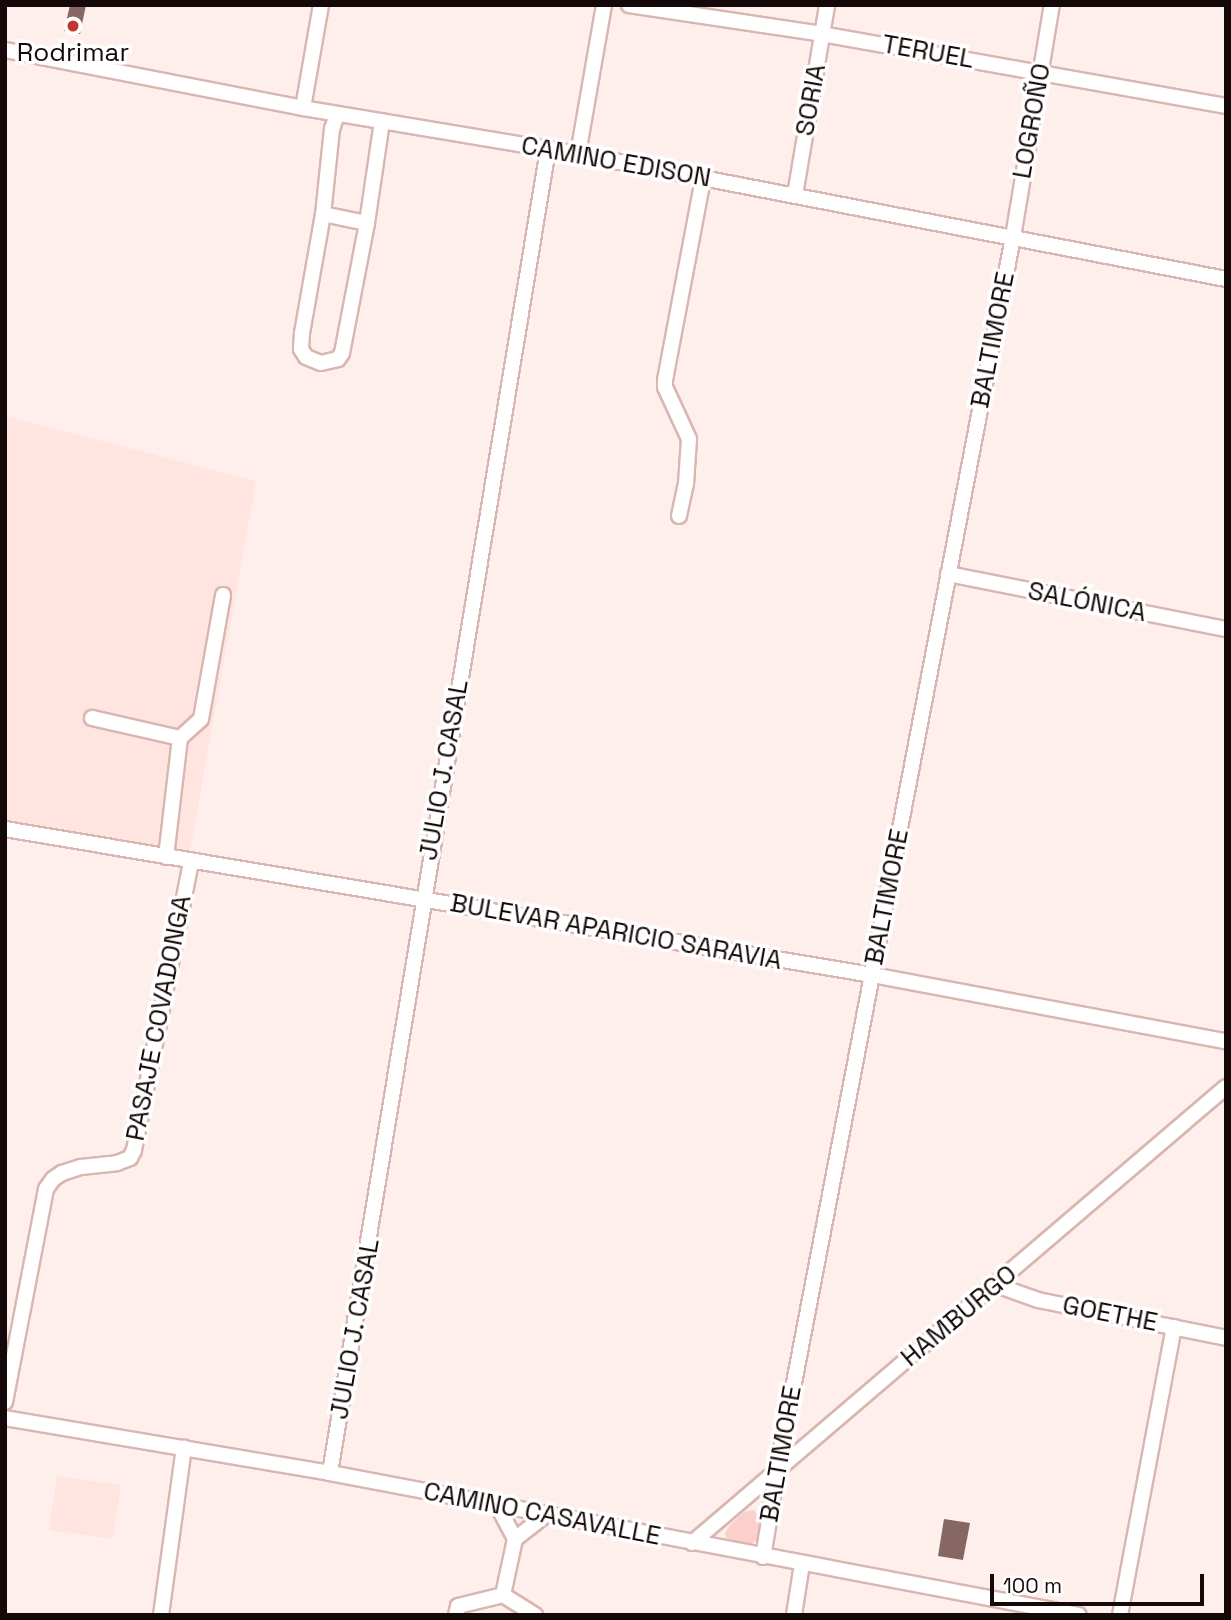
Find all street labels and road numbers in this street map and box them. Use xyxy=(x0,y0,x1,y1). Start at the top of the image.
street label: TERUEL xyxy=(880,29,976,75)
street label: LOGROÑO xyxy=(1007,61,1057,181)
street label: SORIA xyxy=(789,62,833,138)
street label: CAMINO EDISON xyxy=(519,130,713,194)
street label: BALTIMORE xyxy=(965,269,1021,411)
street label: SALÓNICA xyxy=(1025,575,1149,629)
street label: JULIO J. CASAL xyxy=(413,677,475,863)
street label: BALTIMORE xyxy=(859,826,915,968)
street label: BULEVAR APARICIO SARAVIA xyxy=(447,887,785,977)
street label: PASAJE COVADONGA xyxy=(120,892,198,1144)
street label: JULIO J. CASAL xyxy=(324,1236,386,1422)
street label: HAMBURGO xyxy=(895,1259,1023,1373)
street label: GOETHE xyxy=(1060,1290,1160,1338)
street label: BALTIMORE xyxy=(754,1383,808,1525)
street label: CAMINO CASAVALLE xyxy=(421,1476,663,1552)

